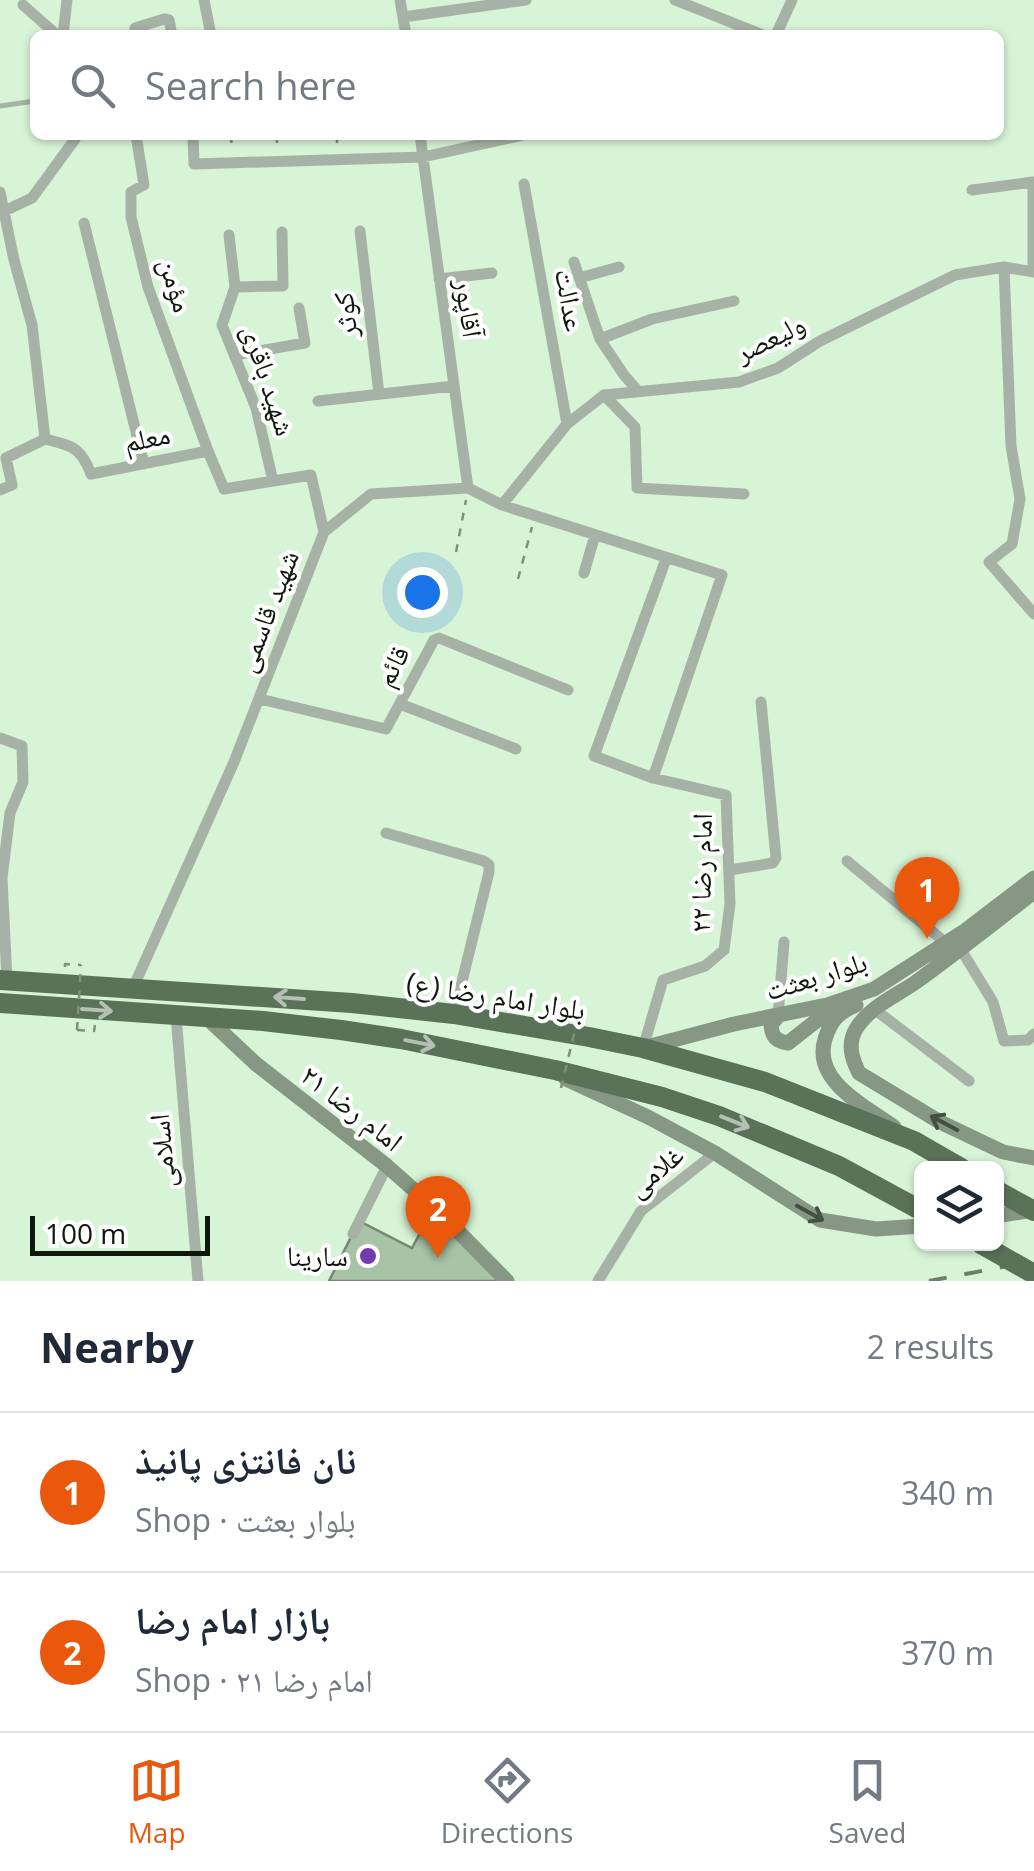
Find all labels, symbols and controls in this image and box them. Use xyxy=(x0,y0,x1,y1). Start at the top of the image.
search box xyxy=(30,30,1004,140)
icon: search xyxy=(65,58,120,113)
text: Search here xyxy=(145,59,357,111)
street label: مؤمن xyxy=(151,253,203,317)
street label: عدالت xyxy=(547,266,595,334)
street label: آقاپور xyxy=(447,275,493,341)
street label: کوثر xyxy=(323,290,365,341)
street label: ولیعصر xyxy=(727,304,811,371)
street label: شهید باقری xyxy=(234,319,306,440)
street label: معلم xyxy=(121,414,173,461)
street label: شهید قاسمی xyxy=(225,544,307,677)
your location xyxy=(397,567,448,618)
street label: قائم xyxy=(365,638,418,693)
street label: امام رضا ۲۲ xyxy=(680,813,721,933)
pin: 1 xyxy=(894,856,960,939)
street label: بلوار بعثت xyxy=(760,942,871,1009)
street label: بلوار امام رضا (ع) xyxy=(404,962,588,1029)
one-way arrow xyxy=(274,988,306,1007)
one-way arrow xyxy=(81,1001,113,1020)
one-way arrow xyxy=(403,1034,435,1053)
street label: امام رضا ۲۱ xyxy=(293,1055,412,1160)
street label: اسلامی xyxy=(139,1112,183,1190)
one-way arrow xyxy=(929,1113,959,1132)
one-way arrow xyxy=(719,1115,750,1133)
street label: غلامی xyxy=(618,1135,691,1205)
map controls xyxy=(914,1161,1004,1251)
button: layers xyxy=(914,1161,1004,1251)
pin: 2 xyxy=(406,1176,470,1258)
one-way arrow xyxy=(795,1203,824,1223)
scale bar xyxy=(30,1211,210,1256)
text: 100 m xyxy=(45,1214,126,1252)
place label: سارینا xyxy=(287,1236,348,1274)
marker: سارینا xyxy=(357,1245,379,1267)
text: Nearby xyxy=(40,1318,194,1375)
text: 2 results xyxy=(867,1325,994,1368)
text: نان فانتزی پانیذ xyxy=(135,1433,356,1485)
text: 1 xyxy=(63,1471,82,1514)
text: 340 m xyxy=(901,1471,994,1514)
text: Shop · بلوار بعثت xyxy=(135,1498,356,1541)
text: بازار امام رضا xyxy=(135,1593,330,1645)
text: 2 xyxy=(63,1631,82,1674)
text: 370 m xyxy=(901,1631,994,1674)
text: Shop · امام رضا ۲۱ xyxy=(135,1658,373,1701)
tab: Map xyxy=(128,1753,186,1851)
tab: Directions xyxy=(441,1753,573,1851)
tab: Saved xyxy=(829,1753,906,1851)

